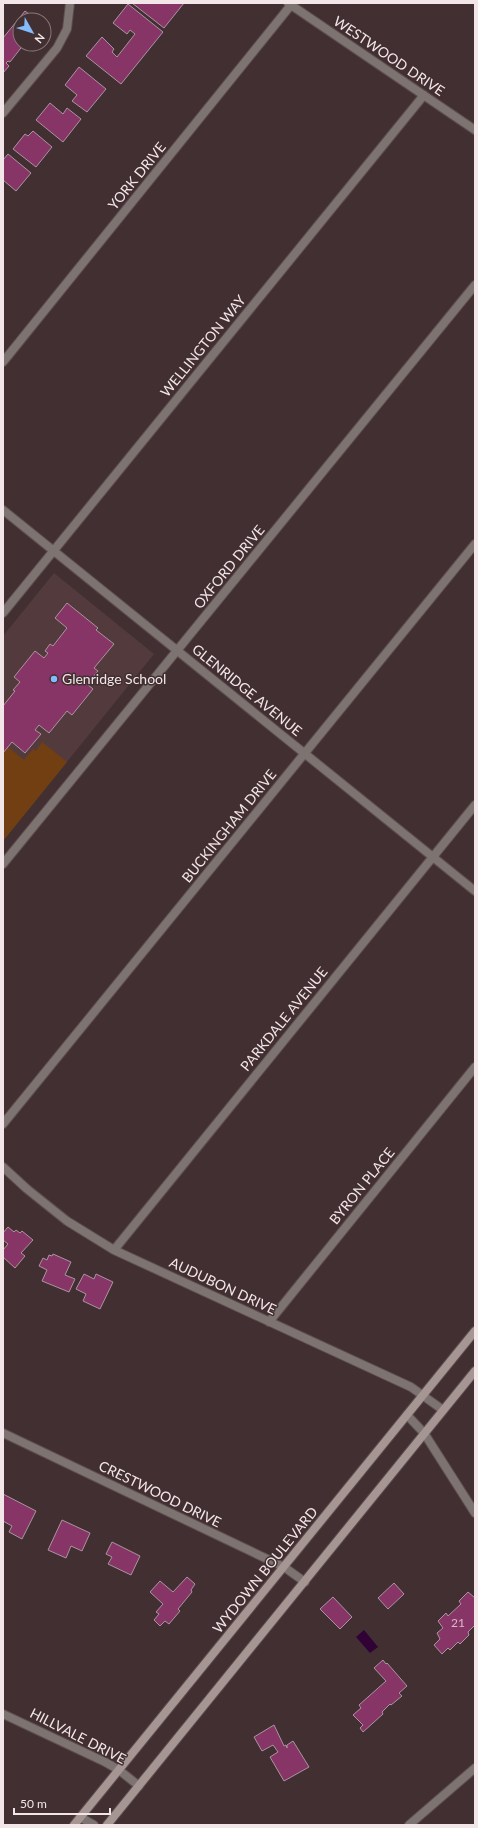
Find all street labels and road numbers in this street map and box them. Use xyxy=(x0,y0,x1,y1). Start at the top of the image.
street label: WESTWOOD DRIVE xyxy=(330,12,448,99)
street label: YORK DRIVE xyxy=(104,138,169,213)
street label: WELLINGTON WAY xyxy=(156,291,249,400)
street label: OXFORD DRIVE xyxy=(190,521,268,612)
street label: GLENRIDGE AVENUE xyxy=(189,640,306,739)
street label: BUCKINGHAM DRIVE xyxy=(178,766,279,886)
street label: PARKDALE AVENUE xyxy=(236,963,331,1074)
street label: BYRON PLACE xyxy=(325,1144,398,1228)
street label: AUDUBON DRIVE xyxy=(167,1253,279,1318)
street label: CRESTWOOD DRIVE xyxy=(96,1457,224,1531)
street label: WYDOWN BOULEVARD xyxy=(209,1503,321,1636)
street label: HILLVALE DRIVE xyxy=(27,1704,129,1767)

